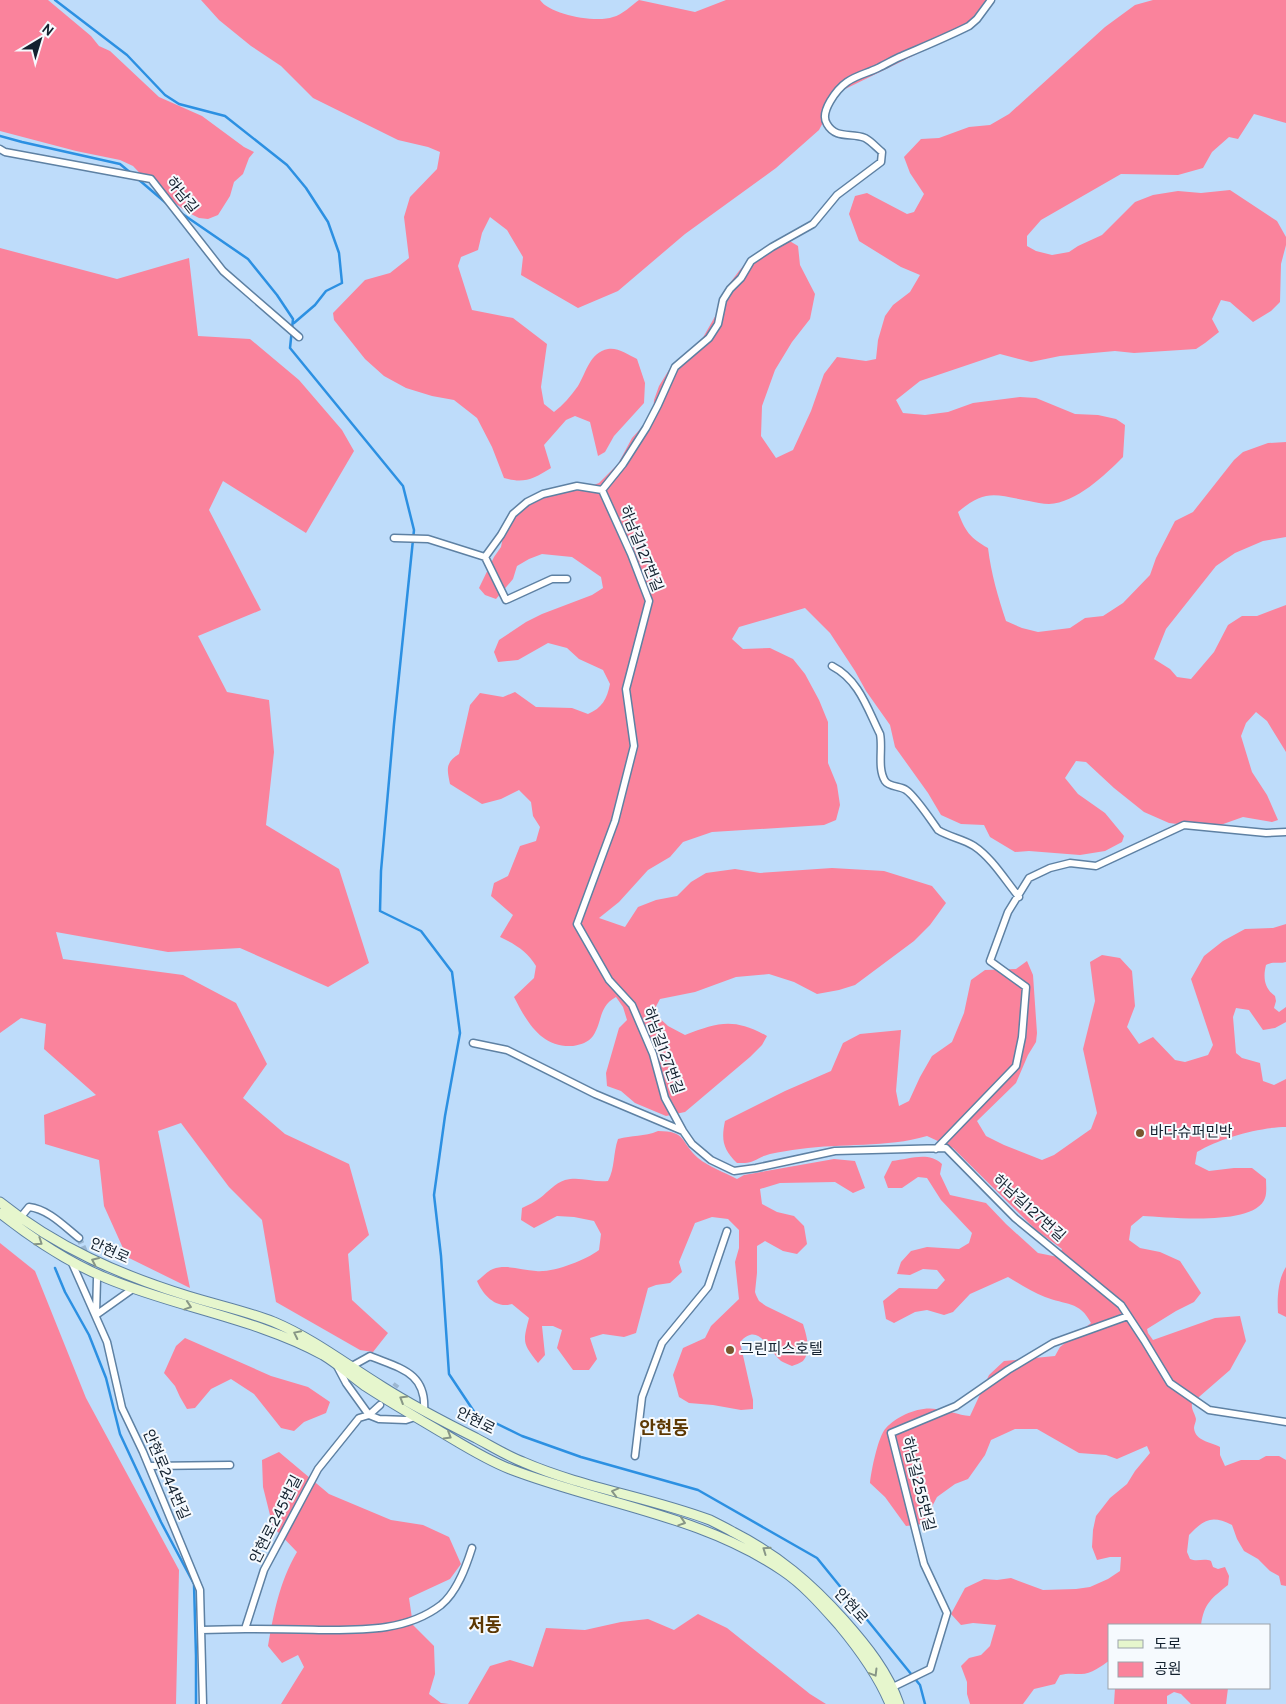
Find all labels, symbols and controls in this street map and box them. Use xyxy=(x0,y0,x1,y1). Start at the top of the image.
north arrow xyxy=(15,15,65,65)
text: N xyxy=(38,21,56,41)
street label: 하남길 xyxy=(161,174,201,218)
street label: 하남길127번길 xyxy=(614,503,666,595)
street label: 하남길127번길 xyxy=(637,1005,687,1097)
place label: 바다슈퍼민박 xyxy=(1150,1124,1233,1143)
marker: 바다슈퍼민박 xyxy=(1134,1127,1146,1139)
street label: 하남길127번길 xyxy=(988,1171,1068,1247)
street label: 안현로 xyxy=(86,1234,132,1269)
one-way arrow xyxy=(33,1236,43,1245)
one-way arrow xyxy=(91,1257,100,1268)
one-way arrow xyxy=(183,1300,191,1310)
one-way arrow xyxy=(293,1330,302,1340)
place label: 그린피스호텔 xyxy=(740,1341,823,1360)
marker: 그린피스호텔 xyxy=(724,1344,736,1356)
one-way arrow xyxy=(400,1396,409,1406)
street label: 안현로 xyxy=(452,1403,498,1440)
district label: 안현동 xyxy=(639,1418,689,1441)
street label: 안현로244번길 xyxy=(137,1426,194,1523)
one-way arrow xyxy=(442,1430,451,1440)
street label: 하남길255번길 xyxy=(896,1435,938,1533)
street label: 안현로245번길 xyxy=(246,1472,307,1567)
one-way arrow xyxy=(611,1488,620,1498)
one-way arrow xyxy=(677,1516,685,1526)
one-way arrow xyxy=(762,1547,772,1556)
street label: 안현로 xyxy=(829,1585,872,1629)
district label: 저동 xyxy=(468,1615,502,1638)
legend xyxy=(1108,1624,1271,1689)
text: 도로 xyxy=(1154,1636,1182,1655)
text: 공원 xyxy=(1154,1661,1182,1680)
one-way arrow xyxy=(867,1667,877,1676)

